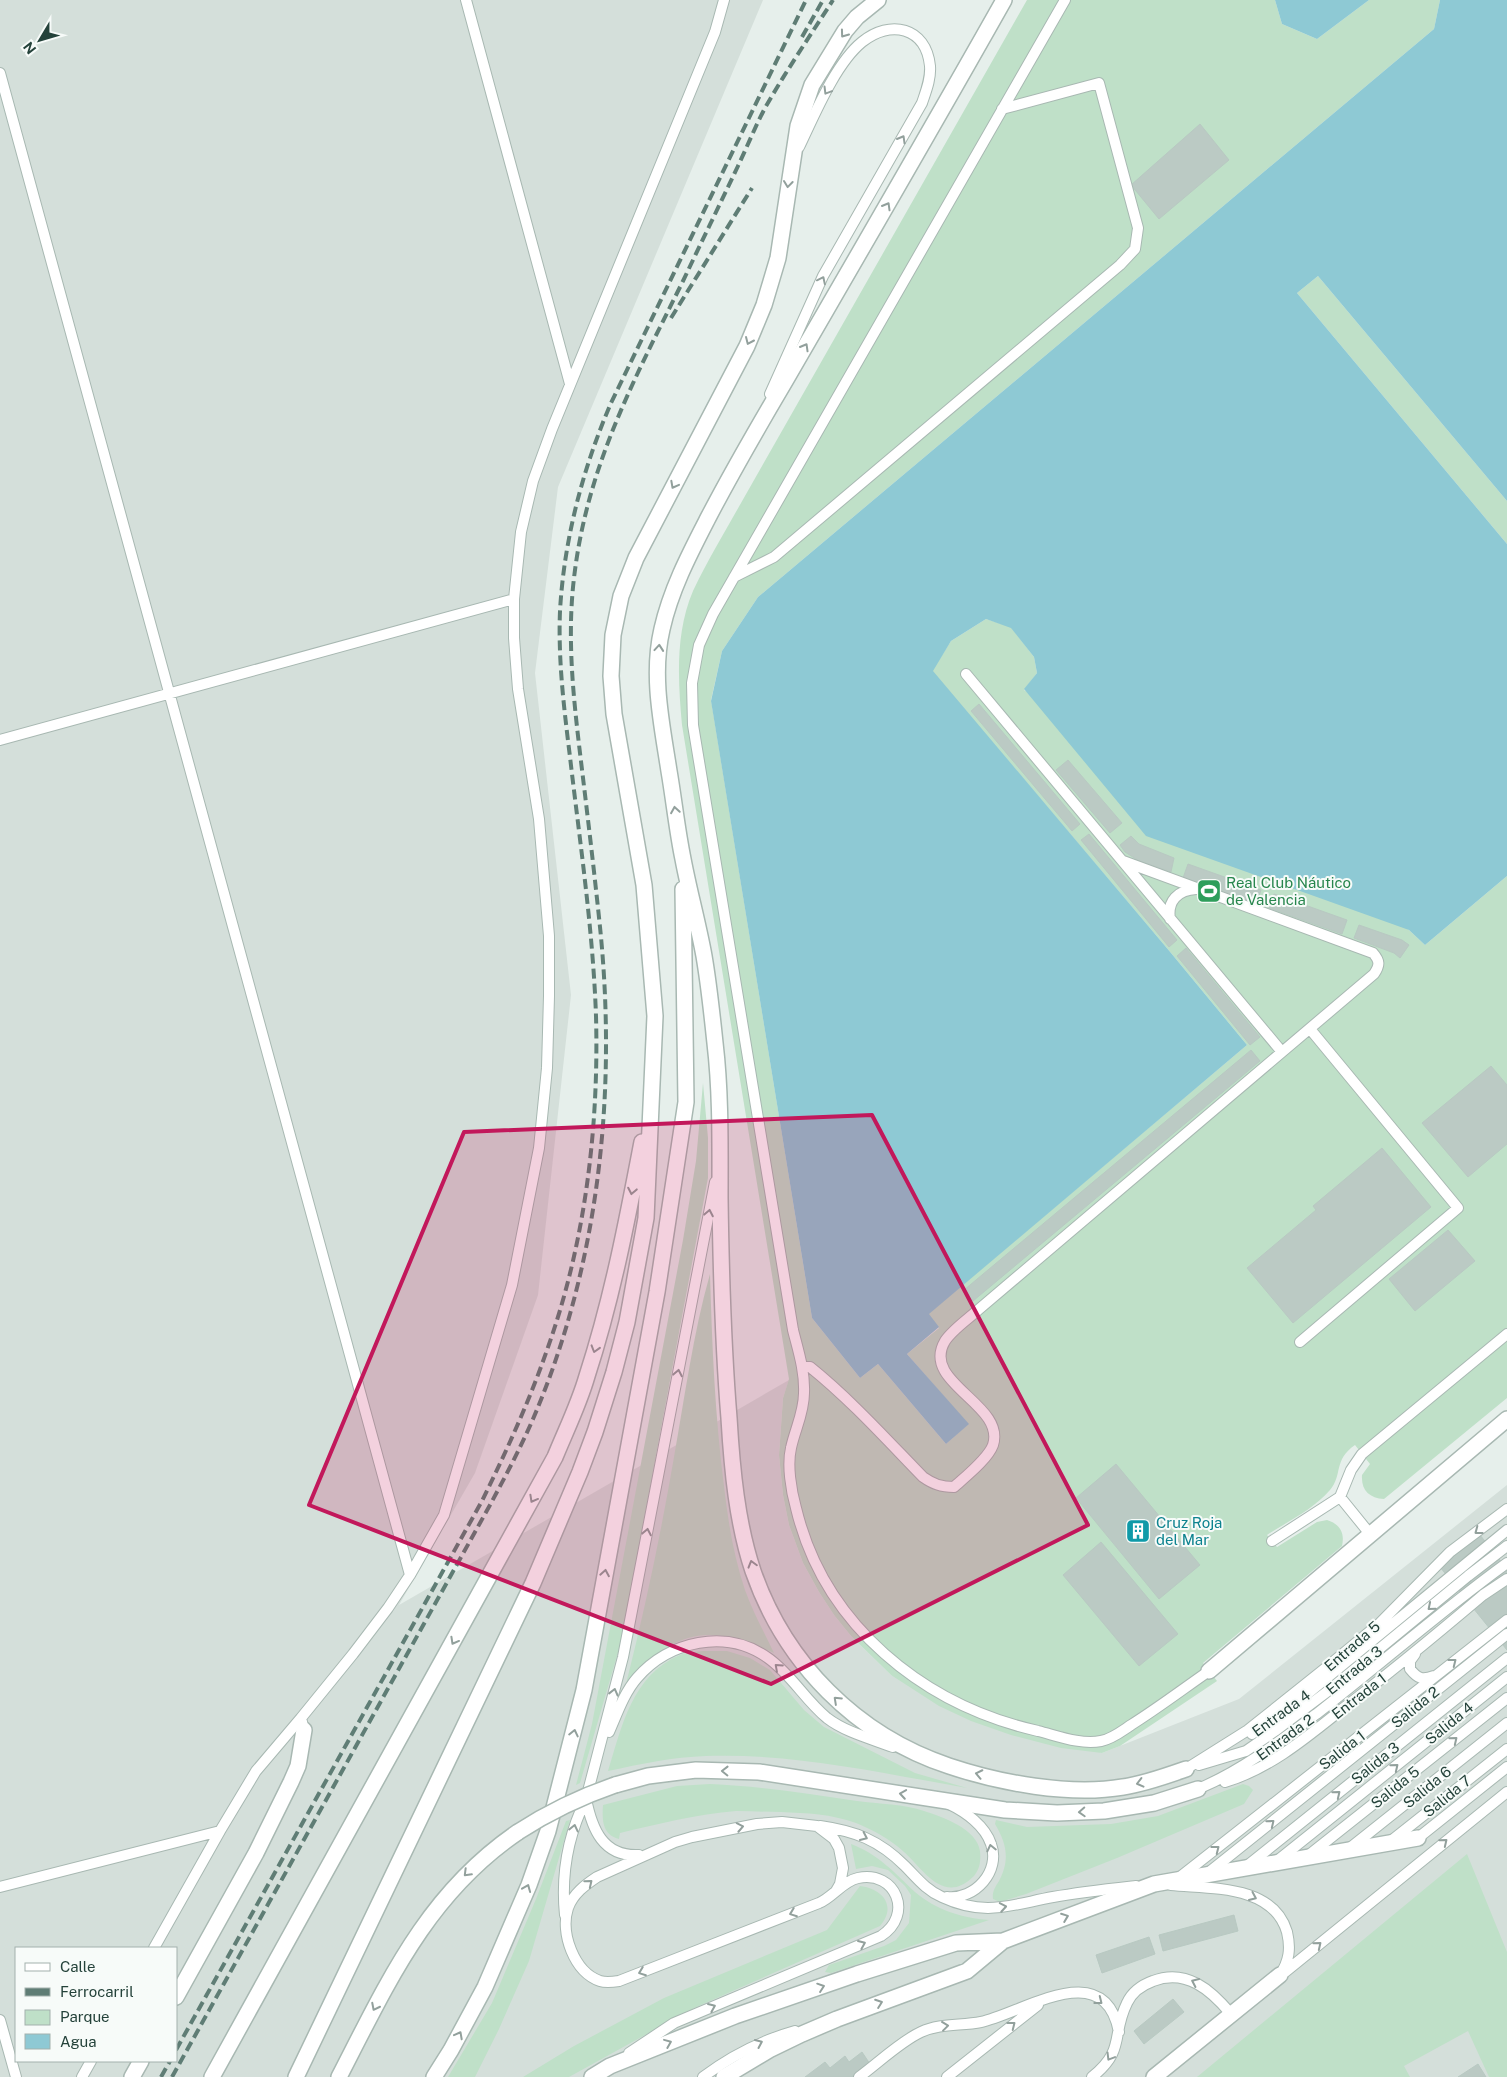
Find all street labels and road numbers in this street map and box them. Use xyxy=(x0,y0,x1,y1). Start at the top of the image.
street label: Entrada 5 xyxy=(1321,1617,1383,1675)
street label: Entrada 3 xyxy=(1322,1642,1386,1698)
street label: Entrada 1 xyxy=(1328,1670,1390,1722)
street label: Salida 2 xyxy=(1388,1683,1442,1731)
street label: Entrada 4 xyxy=(1249,1686,1313,1740)
street label: Salida 4 xyxy=(1422,1699,1476,1747)
street label: Entrada 2 xyxy=(1253,1710,1317,1764)
street label: Salida 1 xyxy=(1316,1727,1368,1773)
street label: Salida 3 xyxy=(1348,1739,1402,1787)
street label: Salida 5 xyxy=(1368,1762,1422,1812)
street label: Salida 6 xyxy=(1400,1763,1454,1811)
street label: Salida 7 xyxy=(1420,1772,1474,1820)

